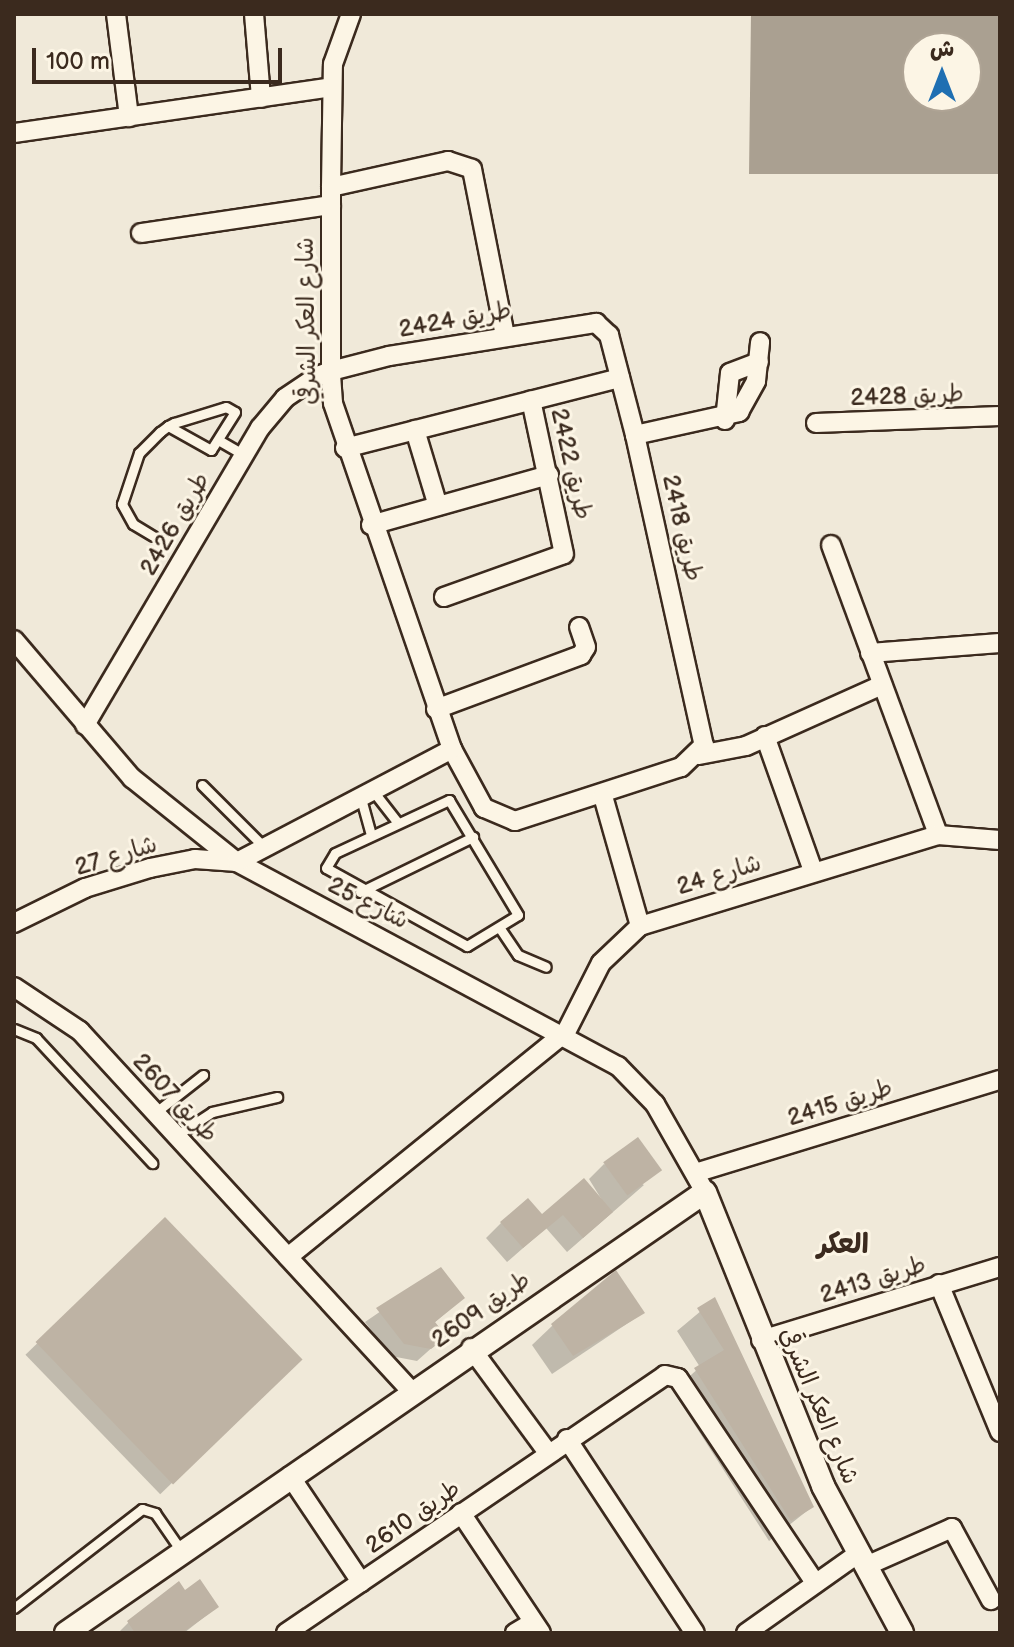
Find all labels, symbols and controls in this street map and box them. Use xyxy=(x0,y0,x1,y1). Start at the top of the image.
scale bar xyxy=(36,32,286,82)
north arrow xyxy=(902,32,982,112)
text: ش xyxy=(930,36,954,63)
text: 100 m xyxy=(46,47,110,76)
street label: شارع العكر الشرقي xyxy=(291,237,323,405)
street label: طريق 2424 xyxy=(396,296,514,344)
street label: طريق 2428 xyxy=(850,380,964,412)
street label: طريق 2422 xyxy=(544,405,598,523)
street label: طريق 2426 xyxy=(134,467,216,581)
street label: طريق 2418 xyxy=(656,472,708,584)
street label: شارع 27 xyxy=(71,830,161,882)
street label: شارع 24 xyxy=(673,849,765,901)
street label: شارع 25 xyxy=(323,871,413,935)
street label: طريق 2607 xyxy=(126,1047,224,1149)
street label: طريق 2415 xyxy=(784,1073,896,1133)
district label: العكر xyxy=(817,1228,869,1262)
street label: طريق 2413 xyxy=(816,1250,930,1310)
street label: طريق 2609 xyxy=(426,1266,536,1354)
street label: شارع العكر الشرقي xyxy=(773,1323,865,1489)
street label: طريق 2610 xyxy=(360,1474,466,1560)

